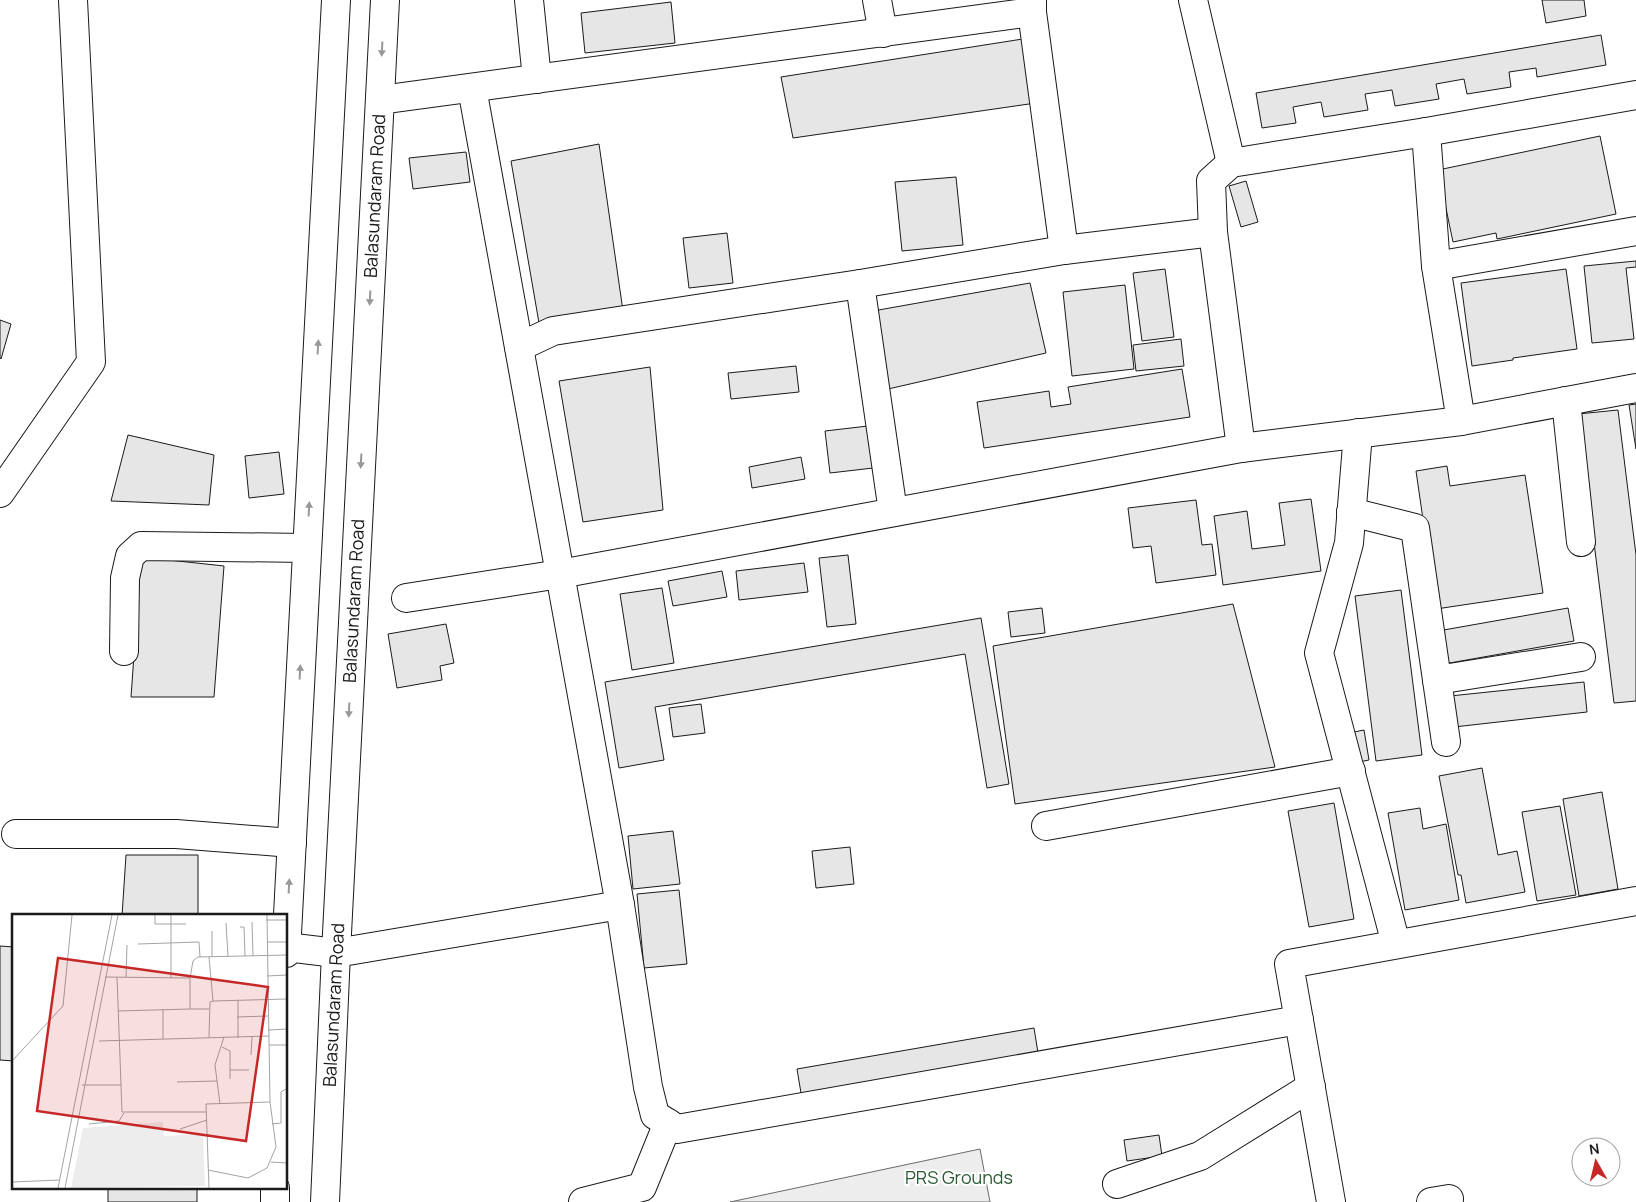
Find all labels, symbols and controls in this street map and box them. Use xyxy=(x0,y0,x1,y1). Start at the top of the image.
one-way arrow xyxy=(378,41,386,57)
street label: Balasundaram Road xyxy=(358,113,390,279)
one-way arrow xyxy=(365,291,373,307)
one-way arrow xyxy=(314,339,322,355)
one-way arrow xyxy=(357,453,365,469)
one-way arrow xyxy=(305,501,313,517)
street label: Balasundaram Road xyxy=(337,518,369,684)
one-way arrow xyxy=(297,663,305,679)
one-way arrow xyxy=(344,703,352,719)
one-way arrow xyxy=(286,878,294,894)
inset map xyxy=(12,914,288,1190)
street label: Balasundaram Road xyxy=(317,922,349,1088)
north arrow xyxy=(1571,1137,1621,1187)
text: N xyxy=(1588,1139,1600,1159)
park label: PRS Grounds xyxy=(905,1165,1013,1189)

